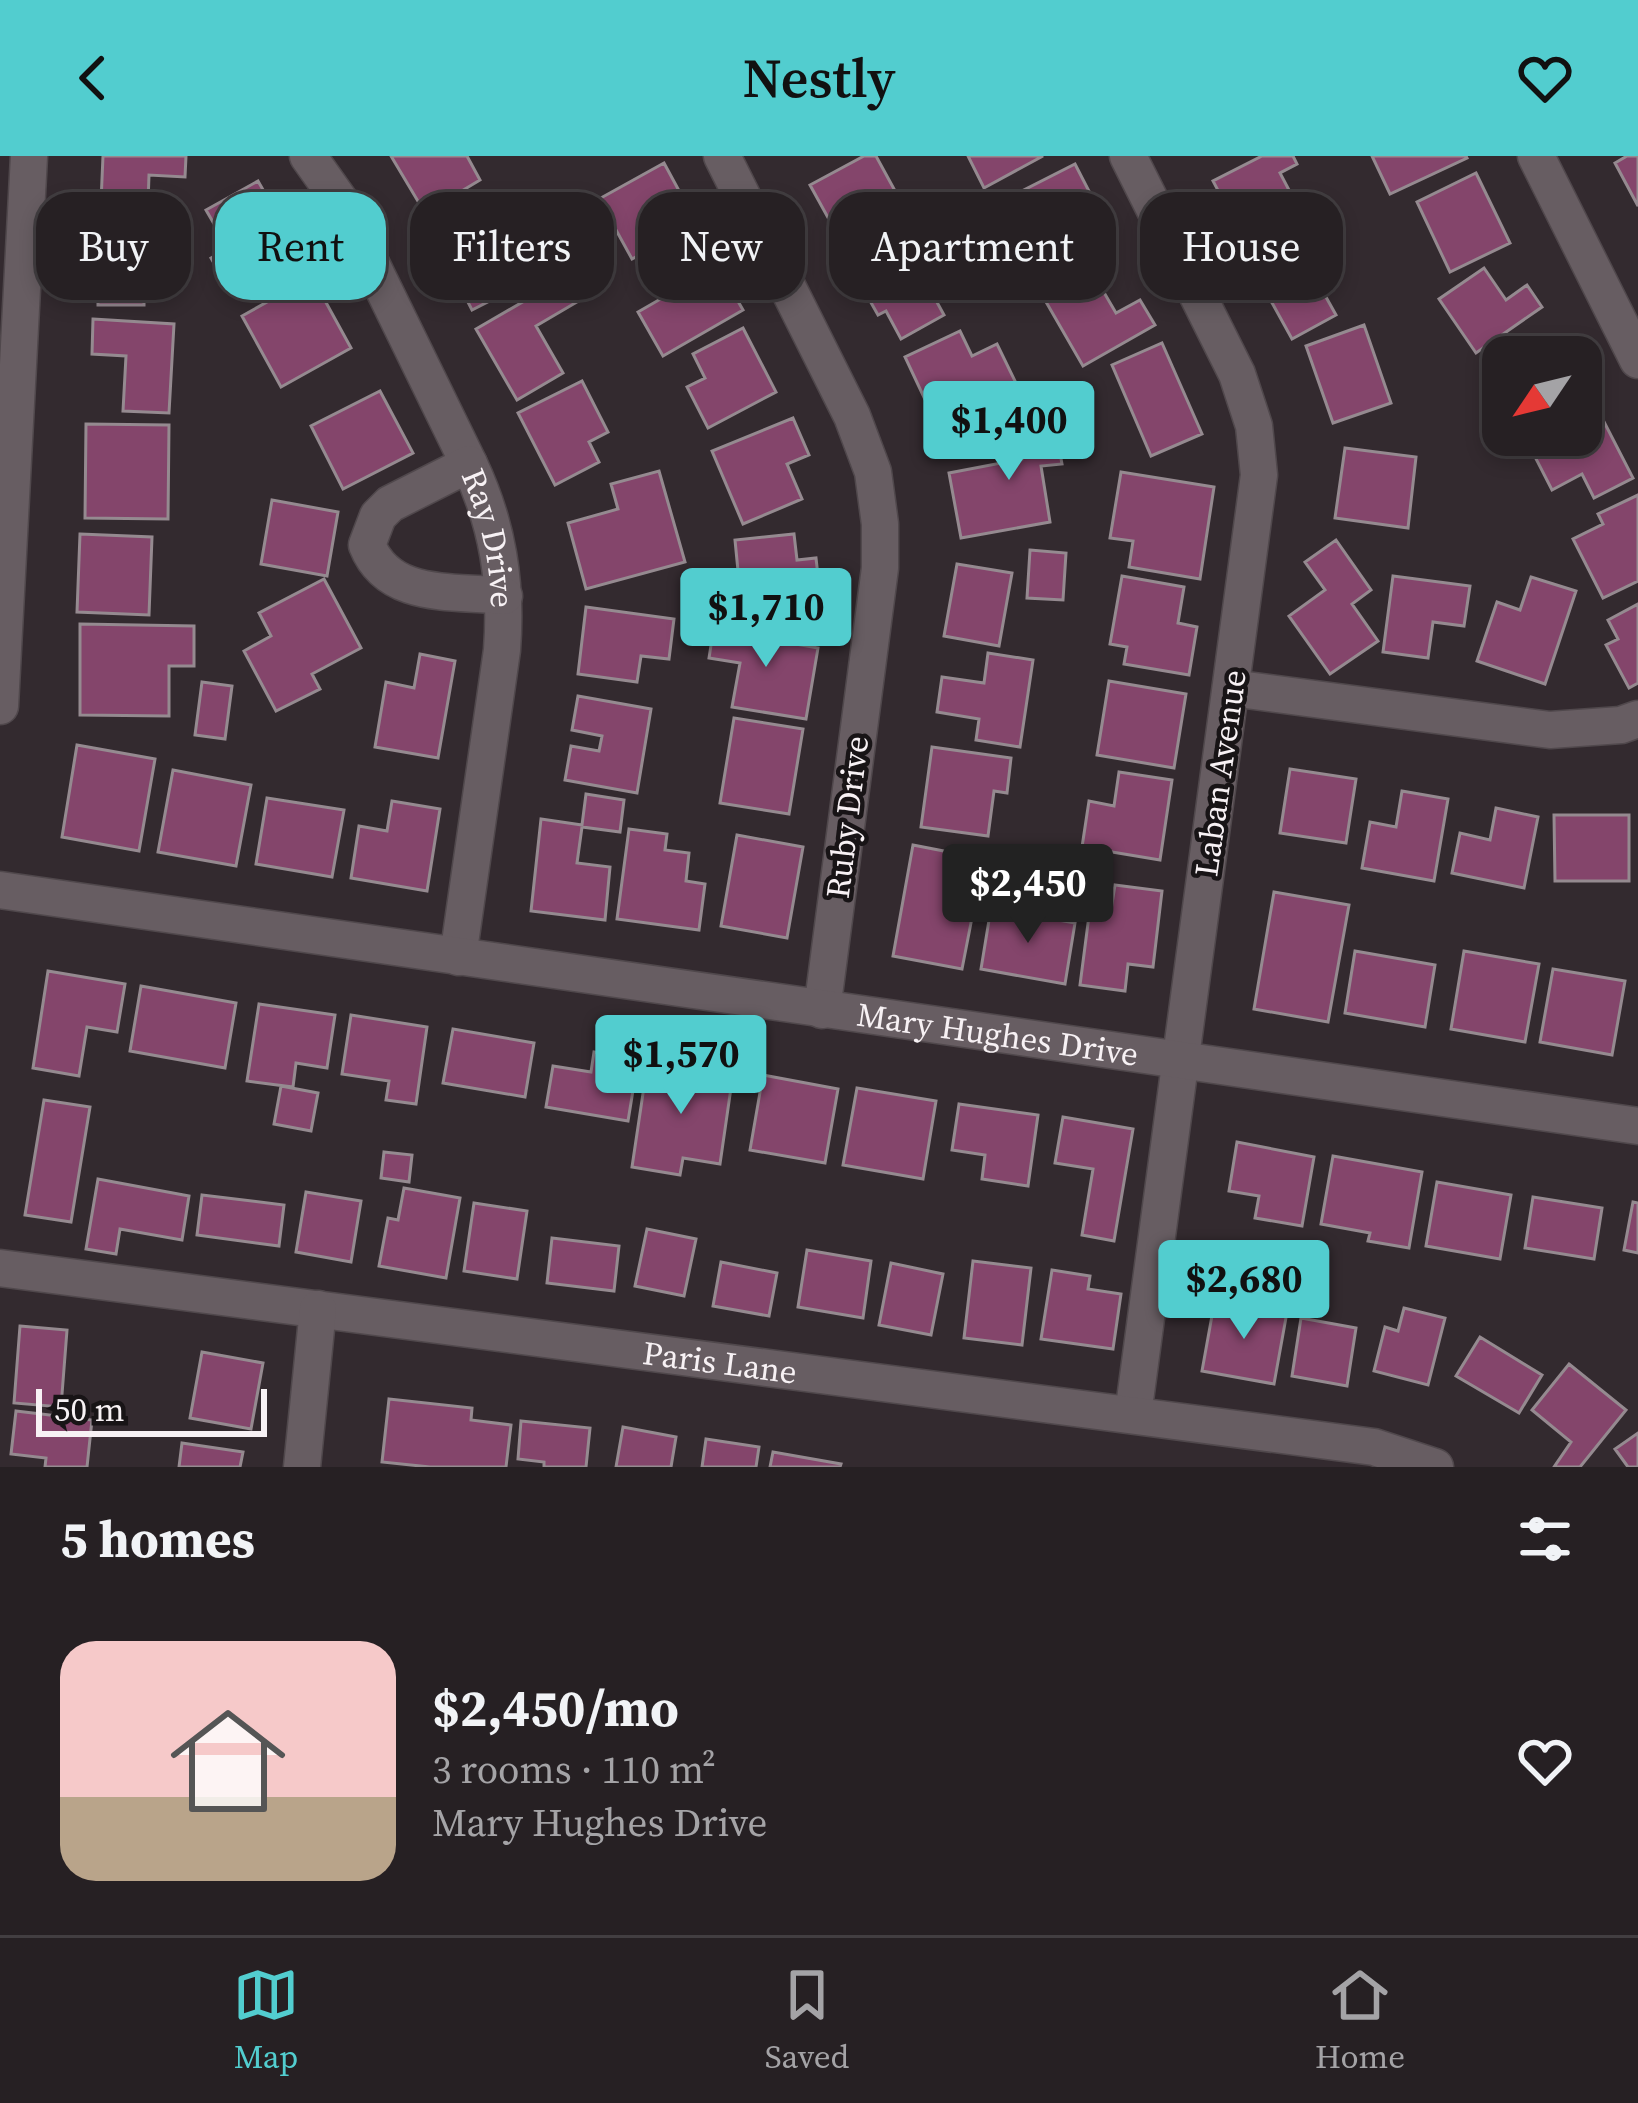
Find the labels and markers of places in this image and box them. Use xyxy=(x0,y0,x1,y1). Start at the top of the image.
pin: $1,400 xyxy=(911,381,1107,483)
pin: $1,710 xyxy=(668,568,864,670)
pin: $2,450 xyxy=(930,844,1126,946)
pin: $1,570 xyxy=(583,1015,779,1117)
pin: $2,680 xyxy=(1146,1240,1342,1342)

